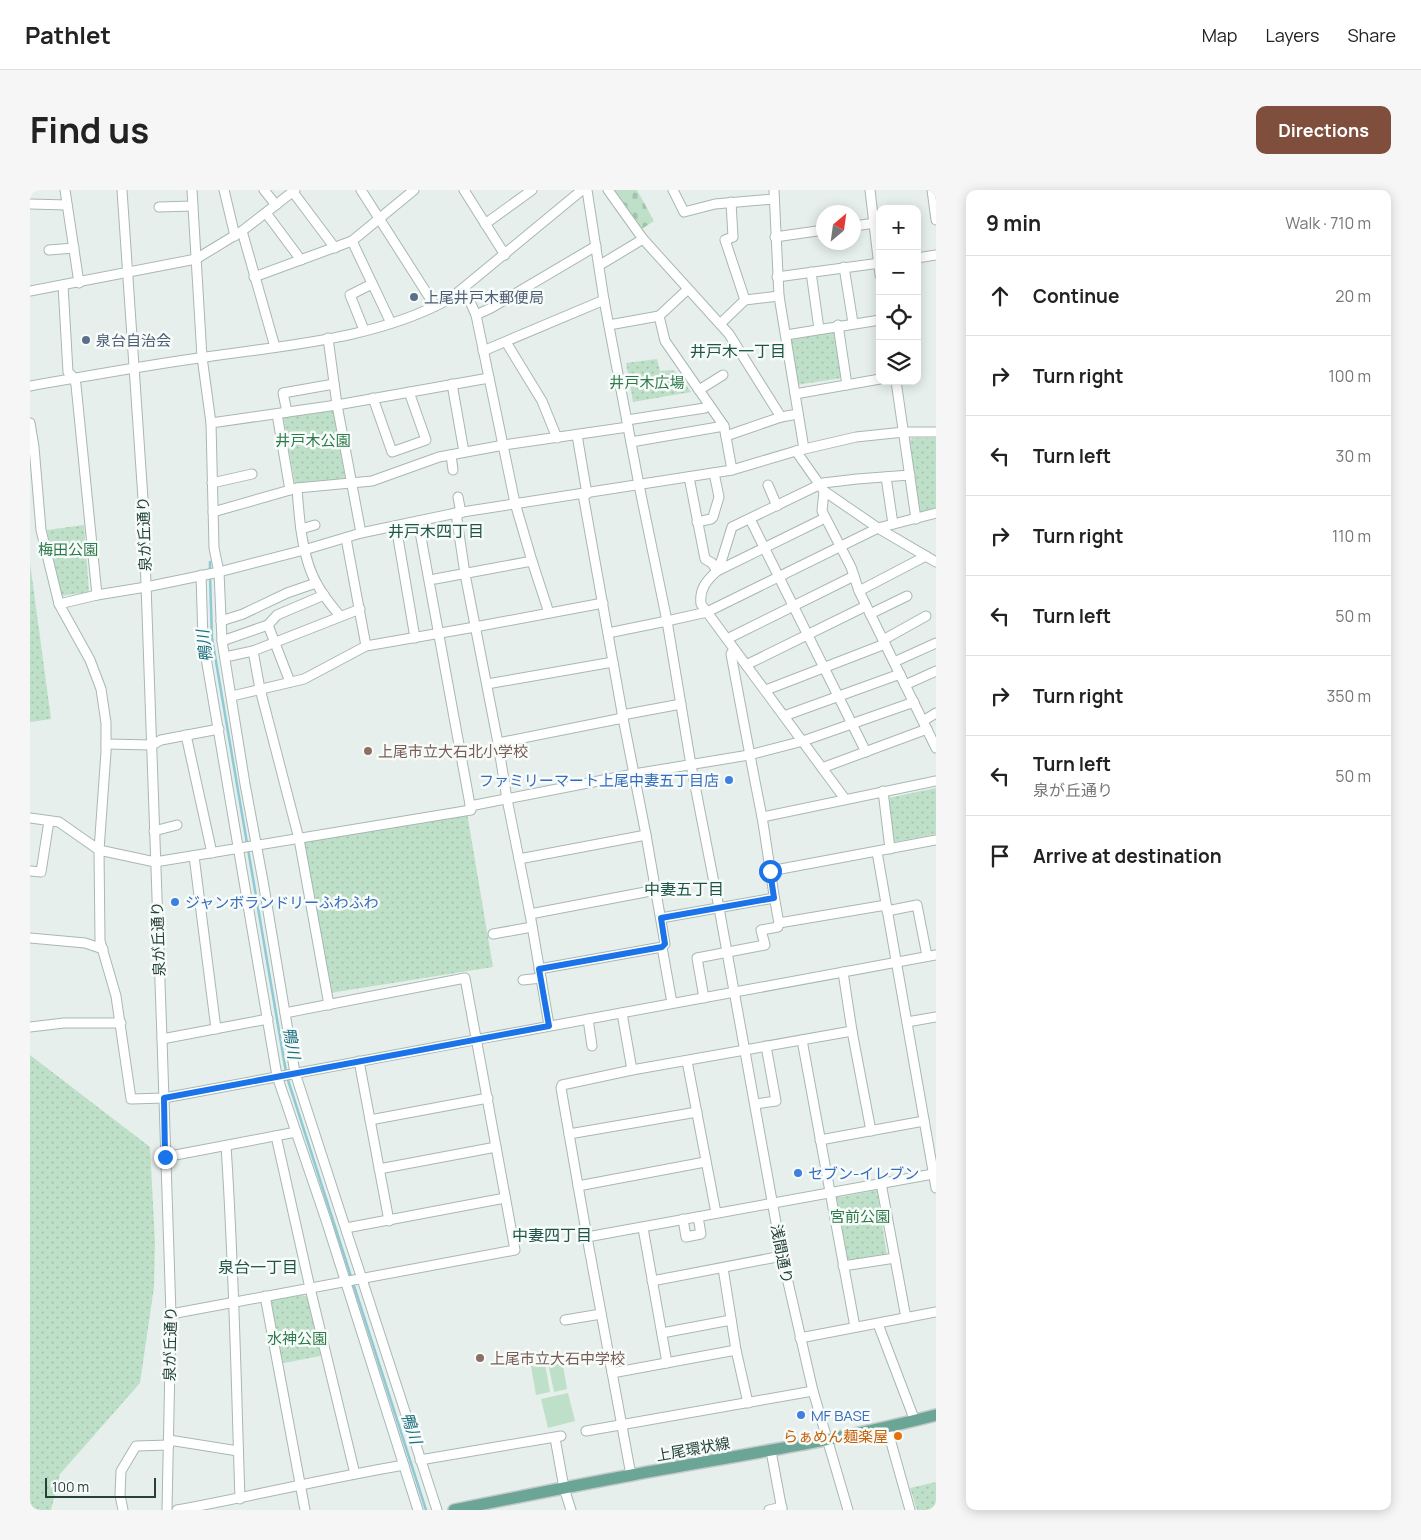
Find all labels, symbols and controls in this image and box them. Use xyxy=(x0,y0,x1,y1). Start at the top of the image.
text: Pathlet xyxy=(25,18,111,51)
text: Map xyxy=(1202,23,1237,47)
text: Layers xyxy=(1265,23,1319,47)
text: Share xyxy=(1347,23,1396,47)
text: Find us xyxy=(30,106,149,154)
button: Directions xyxy=(1256,106,1391,154)
north arrow xyxy=(816,205,861,250)
map controls xyxy=(876,205,921,385)
button: + xyxy=(876,205,921,250)
text: 9 min xyxy=(986,209,1041,237)
text: Walk · 710 m xyxy=(1285,212,1371,234)
button: − xyxy=(876,250,921,295)
icon: ahead xyxy=(986,282,1014,310)
text: Continue xyxy=(1033,283,1119,309)
text: 20 m xyxy=(1335,285,1371,307)
place label: 上尾井戸木郵便局 xyxy=(424,287,544,308)
marker: 上尾井戸木郵便局 xyxy=(408,291,420,303)
button: locate xyxy=(876,295,921,340)
place label: 泉台自治会 xyxy=(96,330,171,351)
marker: 泉台自治会 xyxy=(80,334,92,346)
district label: 井戸木一丁目 xyxy=(690,340,786,362)
button: layers xyxy=(876,340,921,385)
icon: right xyxy=(986,362,1014,390)
text: Turn right xyxy=(1033,363,1123,389)
text: 100 m xyxy=(1328,365,1371,387)
park label: 井戸木広場 xyxy=(609,372,685,393)
park label: 井戸木公園 xyxy=(275,430,351,451)
icon: left xyxy=(986,442,1014,470)
text: Turn left xyxy=(1033,443,1111,469)
text: 30 m xyxy=(1336,445,1371,467)
street label: 泉が丘通り xyxy=(132,496,156,572)
district label: 井戸木四丁目 xyxy=(388,520,484,542)
icon: right xyxy=(986,522,1014,550)
text: Turn right xyxy=(1033,523,1123,549)
text: 110 m xyxy=(1332,525,1371,547)
park label: 梅田公園 xyxy=(38,539,98,560)
icon: left xyxy=(986,602,1014,630)
text: Turn left xyxy=(1033,603,1111,629)
text: 50 m xyxy=(1335,605,1371,627)
water label: 鴨川 xyxy=(191,627,217,663)
icon: right xyxy=(986,682,1014,710)
text: Turn right xyxy=(1033,683,1123,709)
text: 350 m xyxy=(1326,685,1371,707)
place label: 上尾市立大石北小学校 xyxy=(378,741,528,762)
marker: 上尾市立大石北小学校 xyxy=(362,745,374,757)
text: Turn left xyxy=(1033,751,1111,777)
icon: left xyxy=(986,762,1014,790)
text: 50 m xyxy=(1335,765,1371,787)
place label: ファミリーマート上尾中妻五丁目店 xyxy=(479,770,719,791)
marker: ファミリーマート上尾中妻五丁目店 xyxy=(723,774,735,786)
text: 泉が丘通り xyxy=(1033,779,1113,801)
icon: arrive xyxy=(986,842,1014,870)
text: Arrive at destination xyxy=(1033,843,1222,869)
route start xyxy=(759,860,782,883)
district label: 中妻五丁目 xyxy=(644,878,724,900)
place label: ジャンボランドリーふわふわ xyxy=(185,892,379,913)
marker: ジャンボランドリーふわふわ xyxy=(169,896,181,908)
street label: 泉が丘通り xyxy=(146,901,170,977)
water label: 鴨川 xyxy=(278,1025,306,1063)
route end xyxy=(154,1146,177,1169)
place label: セブン-イレブン xyxy=(808,1163,919,1184)
marker: セブン-イレブン xyxy=(792,1167,804,1179)
park label: 宮前公園 xyxy=(830,1206,890,1227)
street label: 浅間通り xyxy=(766,1223,798,1285)
district label: 中妻四丁目 xyxy=(512,1224,592,1246)
district label: 泉台一丁目 xyxy=(218,1256,298,1278)
street label: 泉が丘通り xyxy=(159,1306,181,1382)
park label: 水神公園 xyxy=(267,1328,327,1349)
place label: 上尾市立大石中学校 xyxy=(490,1348,625,1369)
marker: 上尾市立大石中学校 xyxy=(474,1352,486,1364)
place label: MF BASE xyxy=(811,1405,870,1426)
water label: 鴨川 xyxy=(397,1409,428,1449)
marker: MF BASE xyxy=(795,1409,807,1421)
place label: らぁめん麺楽屋 xyxy=(783,1426,888,1447)
marker: らぁめん麺楽屋 xyxy=(892,1430,904,1442)
street label: 上尾環状線 xyxy=(654,1432,732,1466)
scale bar xyxy=(45,1475,156,1498)
text: 100 m xyxy=(52,1477,89,1496)

